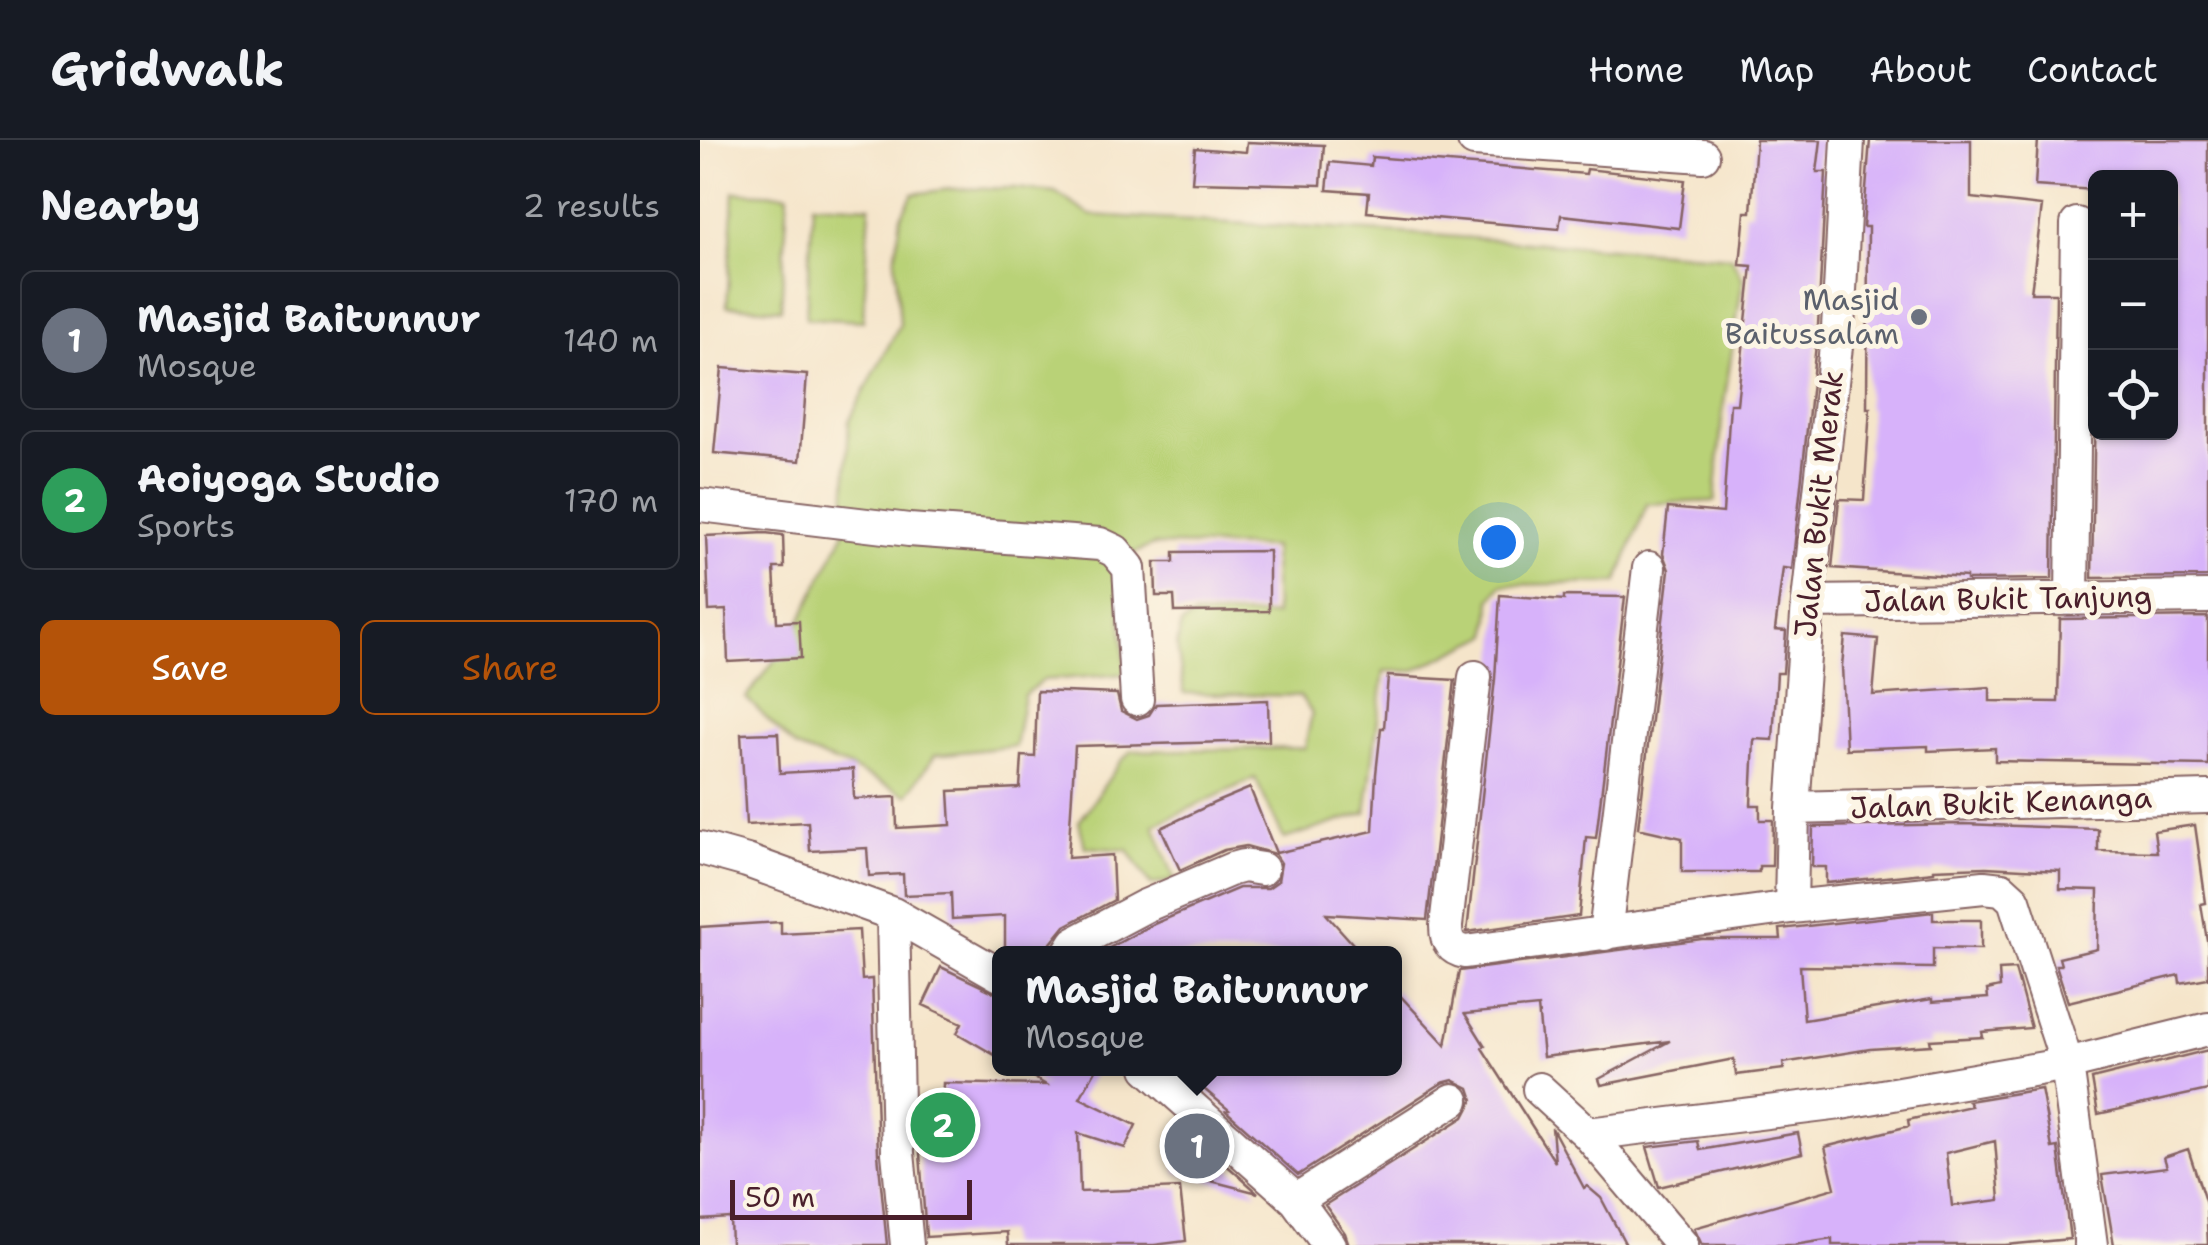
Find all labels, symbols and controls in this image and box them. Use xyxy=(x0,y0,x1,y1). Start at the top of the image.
text: Gridwalk xyxy=(50,37,285,101)
text: Home xyxy=(1588,46,1684,93)
text: Map xyxy=(1739,46,1814,93)
text: About xyxy=(1869,46,1972,93)
text: Contact xyxy=(2027,46,2158,93)
map controls xyxy=(2088,170,2178,440)
button: + xyxy=(2088,170,2178,260)
text: Nearby xyxy=(40,177,200,233)
text: 2 results xyxy=(523,184,660,227)
button: − xyxy=(2088,260,2178,350)
place label: Masjid Baitussalam xyxy=(1725,279,1899,354)
text: Masjid Baitunnur xyxy=(137,293,481,344)
marker: Masjid Baitussalam xyxy=(1908,306,1930,328)
text: 1 xyxy=(67,319,82,362)
text: 140 m xyxy=(563,319,658,362)
text: Mosque xyxy=(137,344,257,387)
button: locate xyxy=(2088,350,2178,440)
street label: Jalan Bukit Merak xyxy=(1784,368,1853,639)
text: Aoiyoga Studio xyxy=(137,453,440,504)
text: 2 xyxy=(63,479,86,522)
text: 170 m xyxy=(564,479,658,522)
text: Sports xyxy=(137,504,235,547)
your location xyxy=(1473,517,1524,568)
street label: Jalan Bukit Tanjung xyxy=(1863,575,2153,622)
button: Save xyxy=(40,620,340,715)
button: Share xyxy=(360,620,660,715)
street label: Jalan Bukit Kenanga xyxy=(1849,777,2153,828)
popup xyxy=(992,946,1402,1076)
text: Masjid Baitunnur xyxy=(1025,964,1369,1015)
text: Mosque xyxy=(1025,1015,1145,1058)
pin: 2 xyxy=(910,1088,976,1162)
pin: 1 xyxy=(1164,1108,1230,1184)
scale bar xyxy=(730,1175,972,1220)
text: 50 m xyxy=(745,1178,815,1216)

